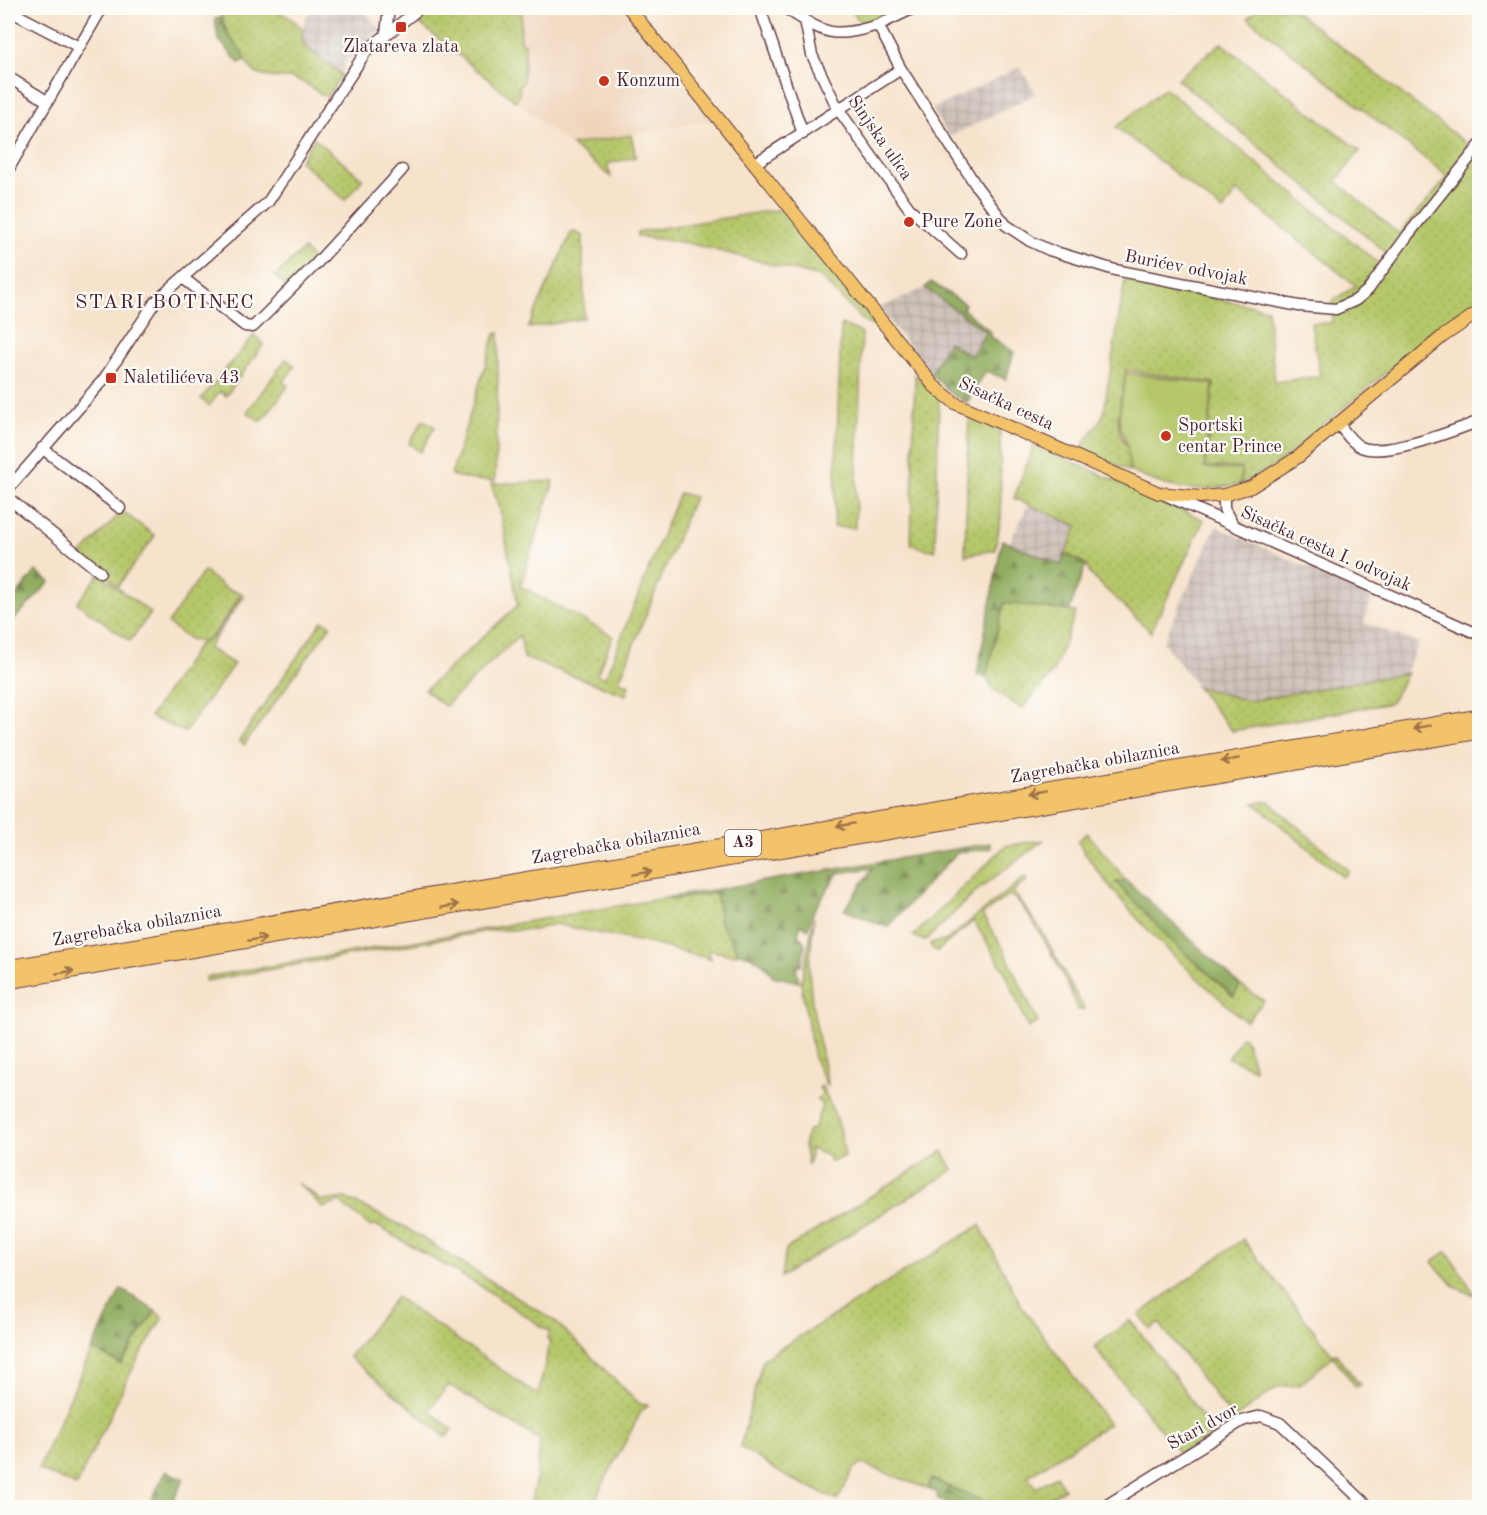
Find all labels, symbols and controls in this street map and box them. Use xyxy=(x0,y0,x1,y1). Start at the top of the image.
marker: Zlatareva zlata xyxy=(394,20,408,34)
place label: Zlatareva zlata xyxy=(343,38,459,56)
place label: Konzum xyxy=(616,72,680,90)
marker: Konzum xyxy=(597,74,611,88)
street label: Sinjska ulica xyxy=(844,92,916,184)
place label: Pure Zone xyxy=(921,213,1002,231)
marker: Pure Zone xyxy=(902,215,916,229)
street label: Burićev odvojak xyxy=(1123,247,1249,289)
district label: STARI BOTINEC xyxy=(75,293,255,313)
place label: Naletilićeva 43 xyxy=(123,369,240,387)
marker: Naletilićeva 43 xyxy=(104,371,118,385)
street label: Sisačka cesta xyxy=(956,374,1057,434)
place label: Sportski centar Prince xyxy=(1178,417,1282,456)
marker: Sportski centar Prince xyxy=(1159,429,1173,443)
street label: Sisačka cesta I. odvojak xyxy=(1238,503,1414,595)
one-way arrow xyxy=(1412,722,1432,733)
street label: Zagrebačka obilaznica xyxy=(1009,739,1181,787)
one-way arrow xyxy=(1220,755,1240,766)
one-way arrow xyxy=(1028,787,1048,798)
street label: Zagrebačka obilaznica xyxy=(530,820,702,868)
one-way arrow xyxy=(836,820,855,831)
road number: A3 xyxy=(725,830,761,856)
one-way arrow xyxy=(631,867,651,878)
one-way arrow xyxy=(439,900,459,911)
street label: Zagrebačka obilaznica xyxy=(51,902,223,950)
one-way arrow xyxy=(247,933,267,944)
one-way arrow xyxy=(55,966,75,977)
street label: Stari dvor xyxy=(1165,1400,1242,1454)

